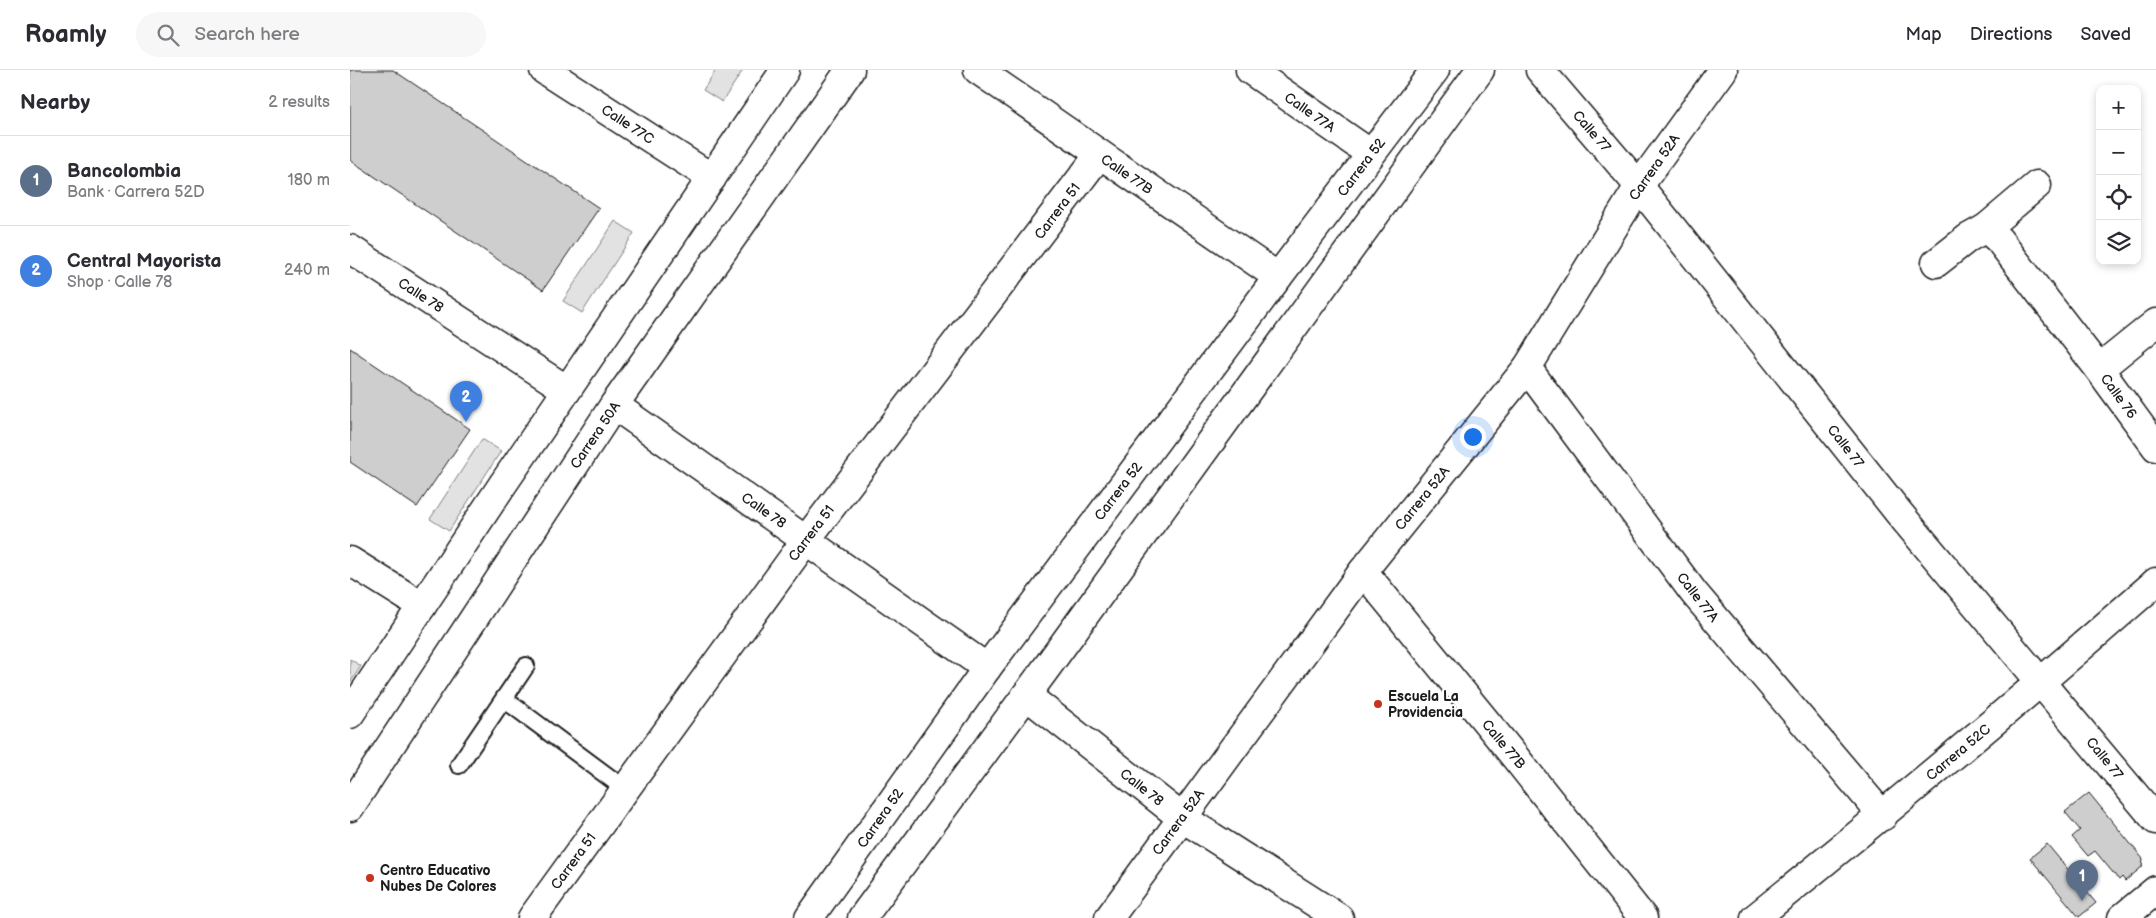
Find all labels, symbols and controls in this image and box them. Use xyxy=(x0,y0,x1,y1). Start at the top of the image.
search box xyxy=(136,12,486,57)
text: Roamly xyxy=(25,20,106,49)
icon: search xyxy=(154,21,182,49)
text: Search here xyxy=(194,23,300,46)
text: Map xyxy=(1906,24,1942,45)
text: Directions xyxy=(1970,24,2052,45)
text: Saved xyxy=(2080,24,2131,45)
map controls xyxy=(2096,85,2141,265)
button: + xyxy=(2096,85,2141,130)
street label: Calle 77A xyxy=(1281,89,1339,136)
text: Nearby xyxy=(20,90,90,115)
text: 2 results xyxy=(268,93,330,112)
street label: Calle 77C xyxy=(598,101,657,148)
street label: Calle 77 xyxy=(1569,107,1614,156)
street label: Carrera 52A xyxy=(1625,130,1684,204)
button: − xyxy=(2096,130,2141,175)
street label: Carrera 52 xyxy=(1334,134,1389,200)
street label: Calle 77B xyxy=(1097,151,1156,198)
text: Bancolombia xyxy=(67,160,181,183)
text: 1 xyxy=(33,171,39,190)
text: 180 m xyxy=(288,171,330,190)
button: locate xyxy=(2096,175,2141,220)
street label: Carrera 51 xyxy=(1031,180,1084,243)
text: Bank · Carrera 52D xyxy=(67,183,205,202)
button: layers xyxy=(2096,220,2141,265)
text: Central Mayorista xyxy=(67,250,221,273)
text: 2 xyxy=(31,261,41,280)
text: 240 m xyxy=(284,261,330,280)
text: Shop · Calle 78 xyxy=(67,273,172,292)
street label: Calle 78 xyxy=(395,274,447,316)
street label: Calle 76 xyxy=(2097,371,2141,422)
pin: 2 xyxy=(450,381,482,422)
street label: Carrera 50A xyxy=(567,398,624,472)
street label: Calle 77 xyxy=(1824,422,1868,471)
your location xyxy=(1460,424,1486,450)
street label: Carrera 52 xyxy=(1091,458,1146,524)
street label: Carrera 52A xyxy=(1391,463,1454,534)
street label: Calle 78 xyxy=(738,489,789,532)
street label: Carrera 51 xyxy=(785,502,838,565)
street label: Calle 77A xyxy=(1673,569,1722,626)
place label: Escuela La Providencia xyxy=(1388,688,1463,721)
marker: Escuela La Providencia xyxy=(1372,698,1384,710)
street label: Calle 77B xyxy=(1478,716,1529,773)
street label: Carrera 52C xyxy=(1923,721,1994,784)
street label: Calle 77 xyxy=(2082,734,2127,783)
street label: Calle 78 xyxy=(1116,765,1167,810)
street label: Carrera 52 xyxy=(854,785,908,851)
street label: Carrera 52A xyxy=(1149,786,1208,859)
street label: Carrera 51 xyxy=(547,830,600,893)
pin: 1 xyxy=(2066,860,2098,901)
place label: Centro Educativo Nubes De Colores xyxy=(380,862,497,895)
marker: Centro Educativo Nubes De Colores xyxy=(364,872,376,884)

